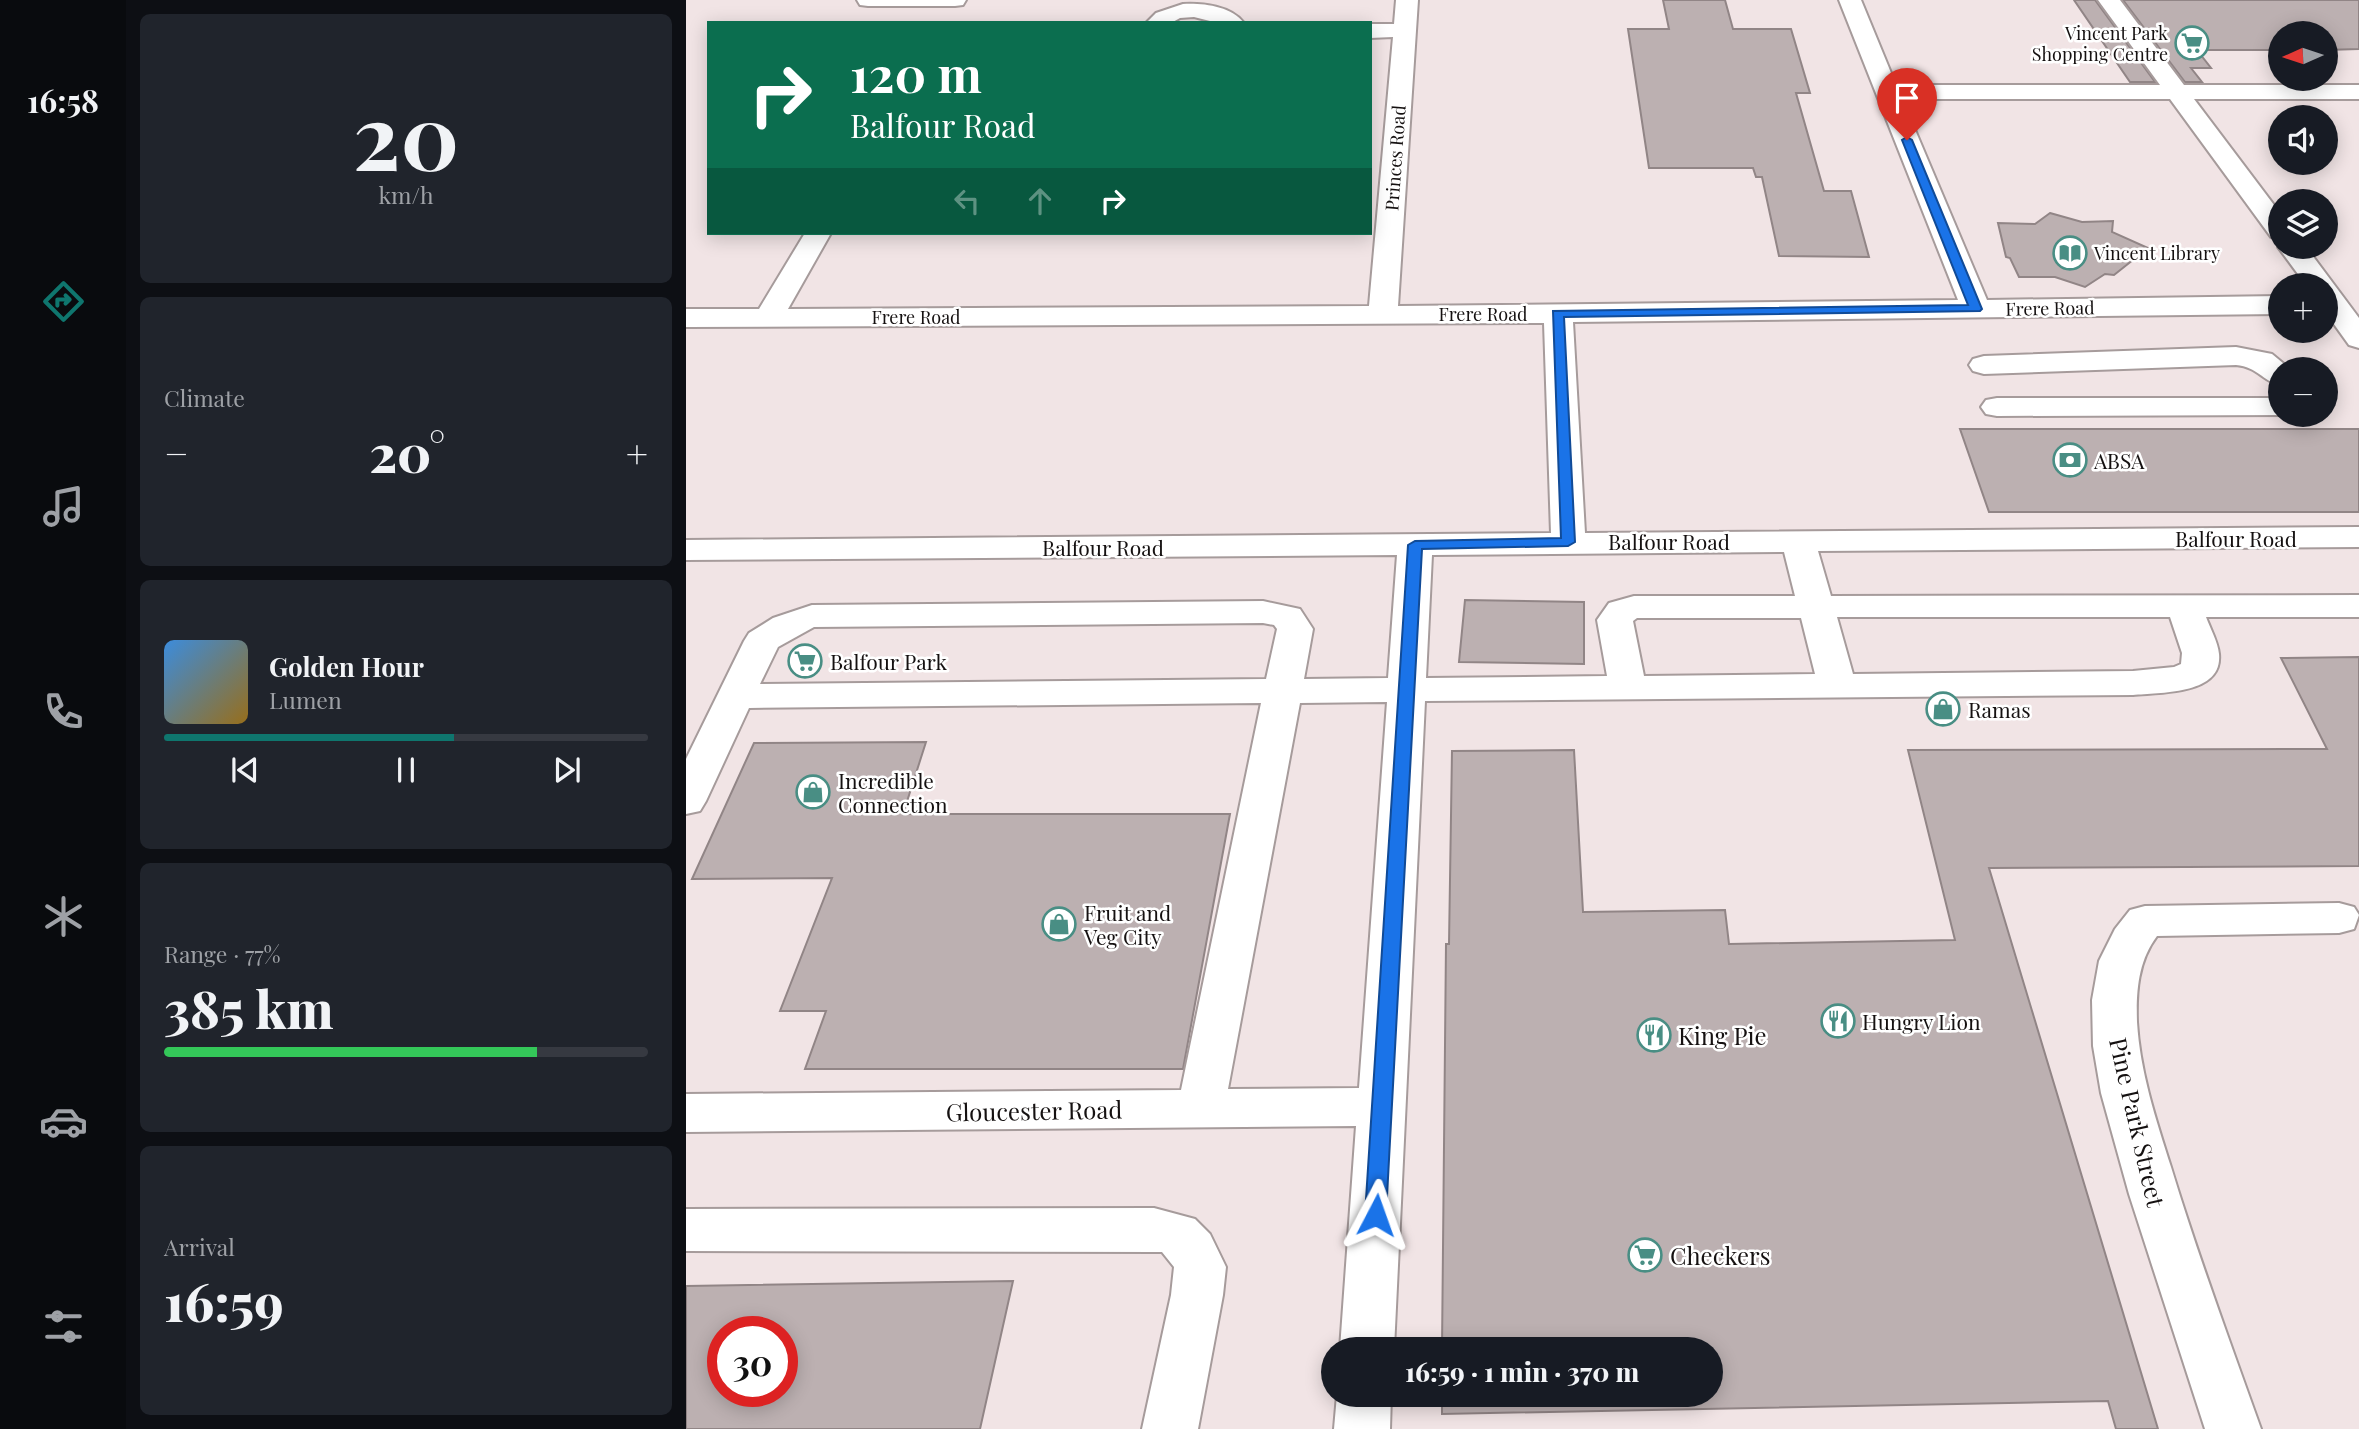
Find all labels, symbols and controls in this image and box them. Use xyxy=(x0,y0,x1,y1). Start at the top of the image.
place label: Vincent Park Shopping Centre xyxy=(2032,21,2168,66)
north arrow xyxy=(2268,21,2338,91)
map controls xyxy=(2268,21,2338,427)
supermarket icon: Vincent Park Shopping Centre xyxy=(2173,24,2211,62)
text: 120 m xyxy=(850,40,982,105)
icon: right xyxy=(735,49,826,140)
pin xyxy=(1877,68,1937,140)
text: 20 xyxy=(353,73,459,194)
text: 16:58 xyxy=(27,78,99,121)
icon: arrive xyxy=(1888,79,1926,117)
text: Balfour Road xyxy=(850,103,1036,146)
street label: Princes Road xyxy=(1379,104,1411,212)
button: sound xyxy=(2268,105,2338,175)
text: km/h xyxy=(378,179,434,210)
icon: left xyxy=(948,182,986,220)
icon: ahead xyxy=(1021,182,1059,220)
icon: right xyxy=(1094,182,1132,220)
button: layers xyxy=(2268,189,2338,259)
library icon: Vincent Library xyxy=(2051,234,2089,272)
place label: Vincent Library xyxy=(2093,241,2220,265)
button: + xyxy=(2268,273,2338,343)
icon: directions xyxy=(39,277,88,326)
street label: Frere Road xyxy=(2005,295,2095,321)
street label: Frere Road xyxy=(1438,302,1528,326)
street label: Frere Road xyxy=(871,305,961,329)
button: − xyxy=(2268,357,2338,427)
text: Climate xyxy=(164,382,245,413)
text: 20° xyxy=(369,417,445,486)
text: − xyxy=(164,427,189,478)
text: + xyxy=(626,427,648,478)
bank icon: ABSA xyxy=(2051,441,2089,479)
place label: ABSA xyxy=(2093,446,2145,474)
icon: music xyxy=(39,482,88,531)
street label: Balfour Road xyxy=(2175,524,2297,552)
street label: Balfour Road xyxy=(1608,527,1730,555)
street label: Balfour Road xyxy=(1042,533,1164,561)
supermarket icon: Balfour Park xyxy=(786,642,824,680)
place label: Balfour Park xyxy=(830,647,948,675)
text: Golden Hour xyxy=(269,649,424,684)
text: Lumen xyxy=(269,684,342,715)
icon: phone xyxy=(39,687,88,736)
shop icon: Ramas xyxy=(1924,690,1962,728)
place label: Ramas xyxy=(1968,695,2031,723)
icon: previous xyxy=(226,751,264,789)
icon: pause xyxy=(387,751,425,789)
icon: next xyxy=(548,751,586,789)
place label: Incredible Connection xyxy=(838,766,948,818)
shop icon: Incredible Connection xyxy=(794,773,832,811)
icon: climate xyxy=(39,892,88,941)
place label: Fruit and Veg City xyxy=(1083,898,1171,950)
shop icon: Fruit and Veg City xyxy=(1040,905,1078,943)
text: Range · 77% xyxy=(164,938,281,969)
text: 385 km xyxy=(164,973,334,1042)
restaurant icon: Hungry Lion xyxy=(1819,1002,1857,1040)
place label: Hungry Lion xyxy=(1862,1007,1981,1035)
restaurant icon: King Pie xyxy=(1635,1016,1673,1054)
place label: King Pie xyxy=(1678,1019,1767,1051)
street label: Pine Park Street xyxy=(2103,1034,2173,1210)
street label: Gloucester Road xyxy=(946,1092,1123,1128)
icon: car xyxy=(39,1097,88,1146)
position arrow xyxy=(1339,1178,1413,1252)
text: Arrival xyxy=(164,1231,235,1262)
supermarket icon: Checkers xyxy=(1626,1236,1664,1274)
place label: Checkers xyxy=(1670,1239,1771,1271)
text: 16:59 xyxy=(164,1266,284,1335)
icon: filters xyxy=(39,1302,88,1351)
speed limit sign: 30 xyxy=(707,1316,798,1407)
text: 16:59 · 1 min · 370 m xyxy=(1405,1354,1639,1389)

